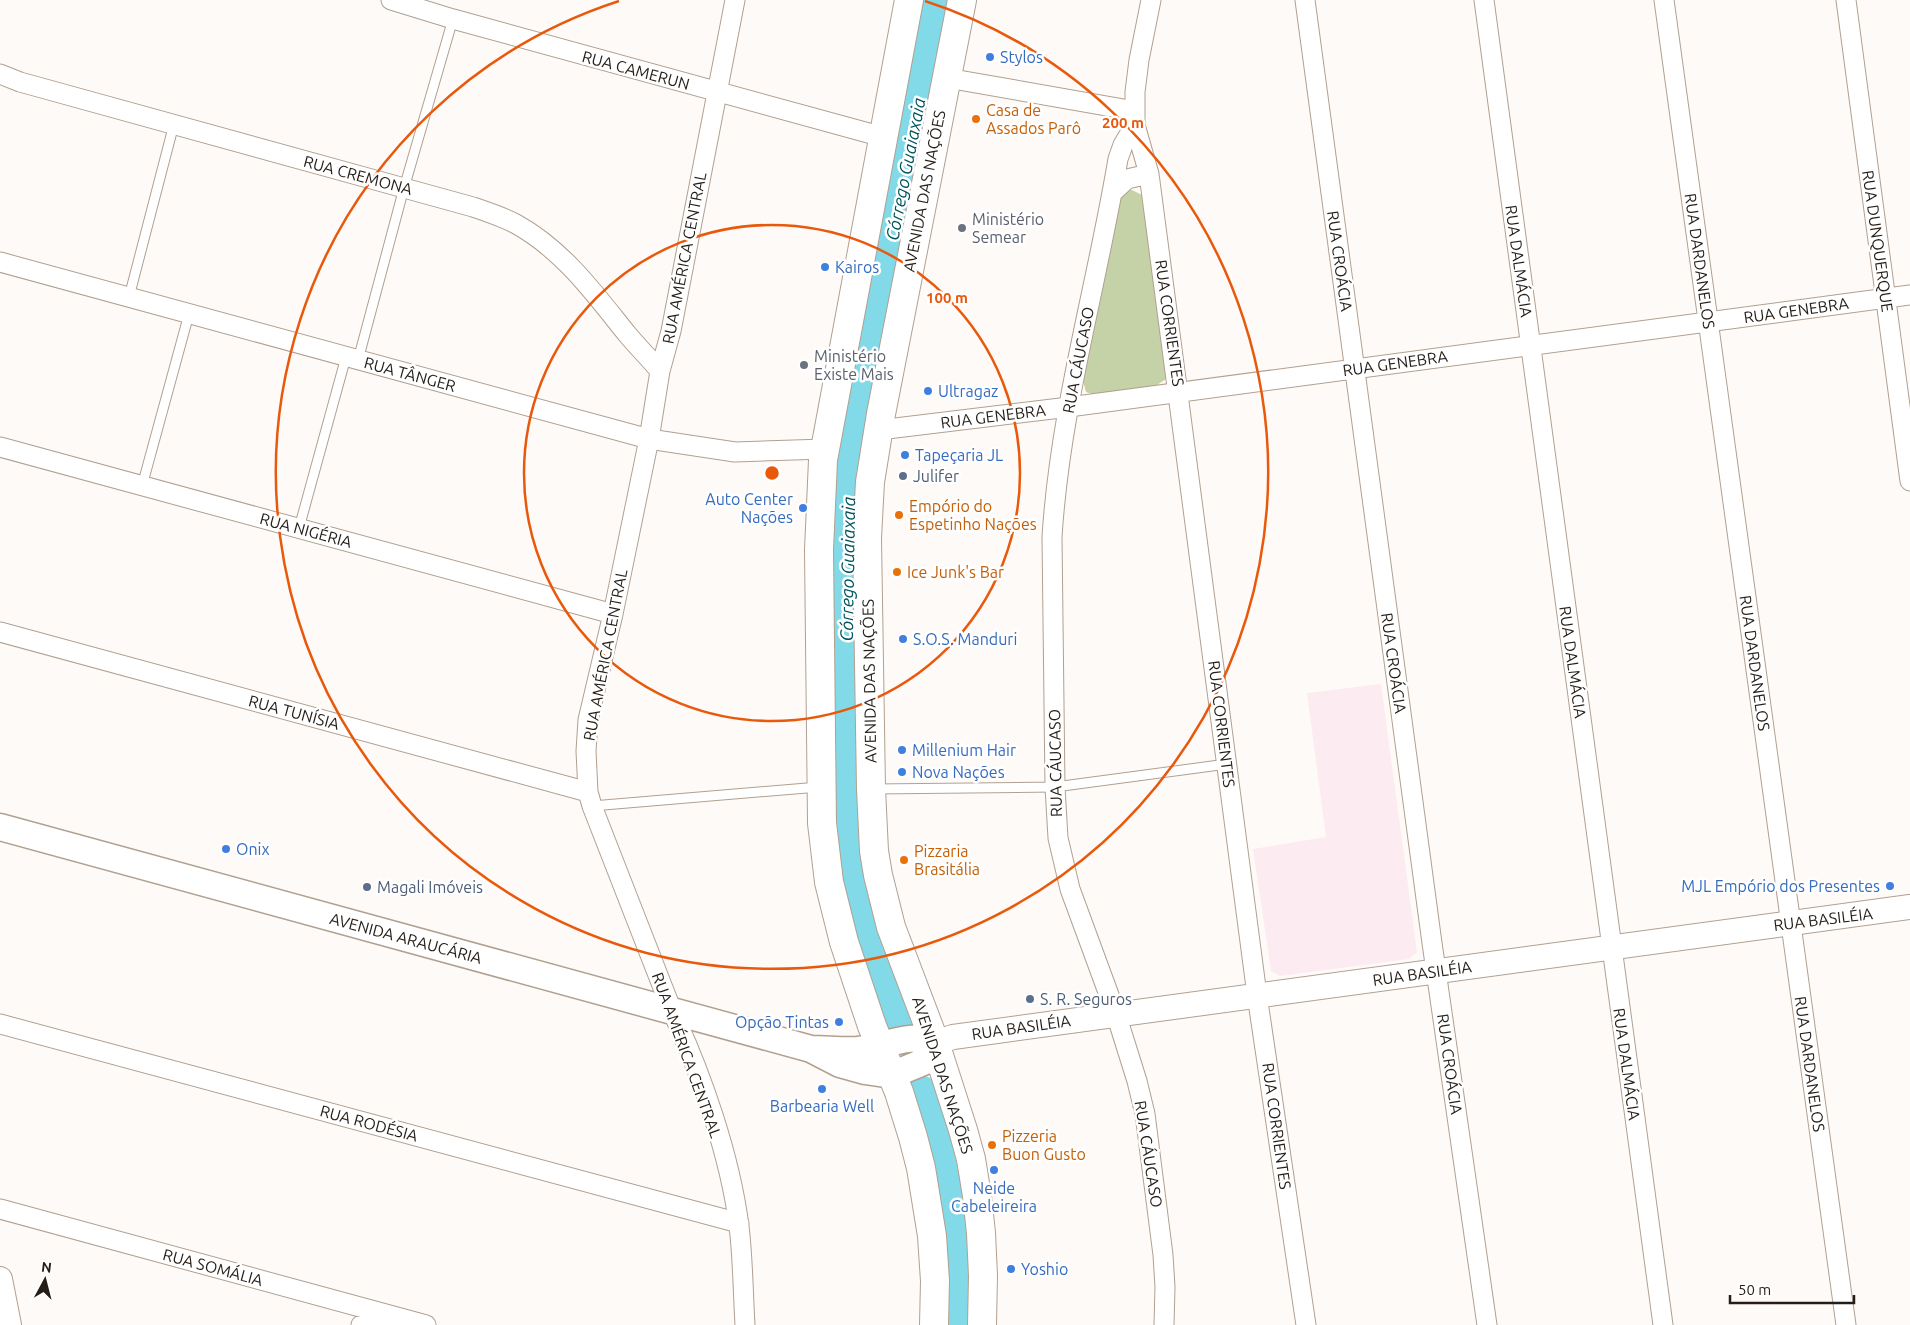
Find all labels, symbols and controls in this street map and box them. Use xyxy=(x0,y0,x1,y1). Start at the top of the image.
street label: RUA CAMERUN xyxy=(580,47,692,93)
place label: Stylos xyxy=(1000,48,1043,66)
marker: Stylos xyxy=(984,51,996,63)
water label: Córrego Guaiaxaia xyxy=(881,96,929,242)
place label: Casa de Assados Parô xyxy=(986,101,1081,137)
street label: AVENIDA DAS NAÇÕES xyxy=(899,108,949,273)
marker: Casa de Assados Parô xyxy=(970,113,982,125)
text: 200 m xyxy=(1102,114,1144,131)
street label: RUA CREMONA xyxy=(302,152,415,198)
street label: RUA DUNQUERQUE xyxy=(1859,169,1897,313)
street label: RUA AMÉRICA CENTRAL xyxy=(657,170,709,345)
street label: RUA DARDANELOS xyxy=(1682,192,1718,330)
street label: RUA DALMÁCIA xyxy=(1502,203,1538,319)
street label: RUA CROÁCIA xyxy=(1324,209,1358,313)
place label: Ministério Semear xyxy=(972,210,1044,246)
marker: Ministério Semear xyxy=(956,222,968,234)
place label: Kairos xyxy=(835,258,879,276)
street label: RUA CORRIENTES xyxy=(1152,259,1188,387)
marker: Kairos xyxy=(819,261,831,273)
text: 100 m xyxy=(926,289,968,306)
street label: RUA GENEBRA xyxy=(1742,294,1850,326)
street label: RUA CÁUCASO xyxy=(1057,305,1097,415)
place label: Ministério Existe Mais xyxy=(814,347,894,383)
street label: RUA GENEBRA xyxy=(1341,347,1449,379)
street label: RUA TÂNGER xyxy=(362,352,458,395)
marker: Ministério Existe Mais xyxy=(798,359,810,371)
place label: Ultragaz xyxy=(938,382,998,400)
marker: Ultragaz xyxy=(922,385,934,397)
street label: RUA GENEBRA xyxy=(939,401,1047,431)
place label: Tapeçaria JL xyxy=(915,446,1003,464)
marker: Tapeçaria JL xyxy=(899,449,911,461)
centre of rings xyxy=(763,464,781,482)
place label: Julifer xyxy=(913,467,959,485)
marker: Julifer xyxy=(897,470,909,482)
place label: Auto Center Nações xyxy=(705,490,793,526)
water label: Córrego Guaiaxaia xyxy=(836,496,858,642)
place label: Empório do Espetinho Nações xyxy=(909,497,1037,533)
marker: Auto Center Nações xyxy=(797,502,809,514)
street label: RUA NIGÉRIA xyxy=(258,507,355,551)
marker: Empório do Espetinho Nações xyxy=(893,509,905,521)
place label: Ice Junk's Bar xyxy=(907,563,1004,581)
marker: Ice Junk's Bar xyxy=(891,566,903,578)
street label: RUA AMÉRICA CENTRAL xyxy=(578,567,630,742)
street label: RUA DARDANELOS xyxy=(1737,594,1773,732)
street label: AVENIDA DAS NAÇÕES xyxy=(858,599,879,763)
street label: RUA DALMÁCIA xyxy=(1556,604,1592,720)
street label: RUA CROÁCIA xyxy=(1378,611,1412,715)
place label: S.O.S. Manduri xyxy=(913,630,1017,648)
marker: S.O.S. Manduri xyxy=(897,633,909,645)
street label: RUA CORRIENTES xyxy=(1205,660,1239,788)
street label: RUA TUNÍSIA xyxy=(247,689,342,733)
street label: RUA CÁUCASO xyxy=(1043,709,1065,817)
place label: Millenium Hair xyxy=(912,741,1016,759)
marker: Millenium Hair xyxy=(896,744,908,756)
place label: Nova Nações xyxy=(912,763,1005,781)
marker: Nova Nações xyxy=(896,766,908,778)
place label: Onix xyxy=(236,840,270,858)
place label: Pizzaria Brasitália xyxy=(914,842,980,878)
marker: Onix xyxy=(220,843,232,855)
marker: Pizzaria Brasitália xyxy=(898,854,910,866)
place label: MJL Empório dos Presentes xyxy=(1681,877,1880,895)
place label: Magali Imóveis xyxy=(377,878,483,896)
marker: MJL Empório dos Presentes xyxy=(1884,880,1896,892)
marker: Magali Imóveis xyxy=(361,881,373,893)
street label: RUA BASILÉIA xyxy=(1772,902,1874,934)
street label: AVENIDA ARAUCÁRIA xyxy=(328,907,485,967)
street label: RUA BASILÉIA xyxy=(1371,955,1473,989)
street label: RUA AMÉRICA CENTRAL xyxy=(649,969,727,1140)
place label: S. R. Seguros xyxy=(1040,990,1132,1008)
marker: S. R. Seguros xyxy=(1024,993,1036,1005)
street label: AVENIDA DAS NAÇÕES xyxy=(909,994,978,1156)
street label: RUA DARDANELOS xyxy=(1792,995,1828,1133)
street label: RUA DALMÁCIA xyxy=(1610,1006,1646,1122)
street label: RUA BASILÉIA xyxy=(970,1009,1072,1043)
street label: RUA CROÁCIA xyxy=(1434,1012,1468,1116)
place label: Opção Tintas xyxy=(735,1013,829,1031)
marker: Opção Tintas xyxy=(833,1016,845,1028)
street label: RUA CORRIENTES xyxy=(1259,1062,1295,1190)
marker: Barbearia Well xyxy=(816,1083,828,1095)
place label: Barbearia Well xyxy=(770,1097,874,1115)
street label: RUA RODÉSIA xyxy=(318,1099,421,1145)
street label: RUA CÁUCASO xyxy=(1132,1099,1168,1209)
place label: Pizzeria Buon Gusto xyxy=(1002,1127,1086,1163)
marker: Pizzeria Buon Gusto xyxy=(986,1139,998,1151)
marker: Neide Cabeleireira xyxy=(988,1164,1000,1176)
place label: Neide Cabeleireira xyxy=(951,1179,1037,1215)
street label: RUA SOMÁLIA xyxy=(161,1243,266,1289)
north arrow xyxy=(20,1255,70,1305)
text: N xyxy=(40,1259,53,1276)
place label: Yoshio xyxy=(1021,1260,1068,1278)
marker: Yoshio xyxy=(1005,1263,1017,1275)
scale bar xyxy=(1730,1272,1854,1304)
text: 50 m xyxy=(1738,1281,1771,1298)

